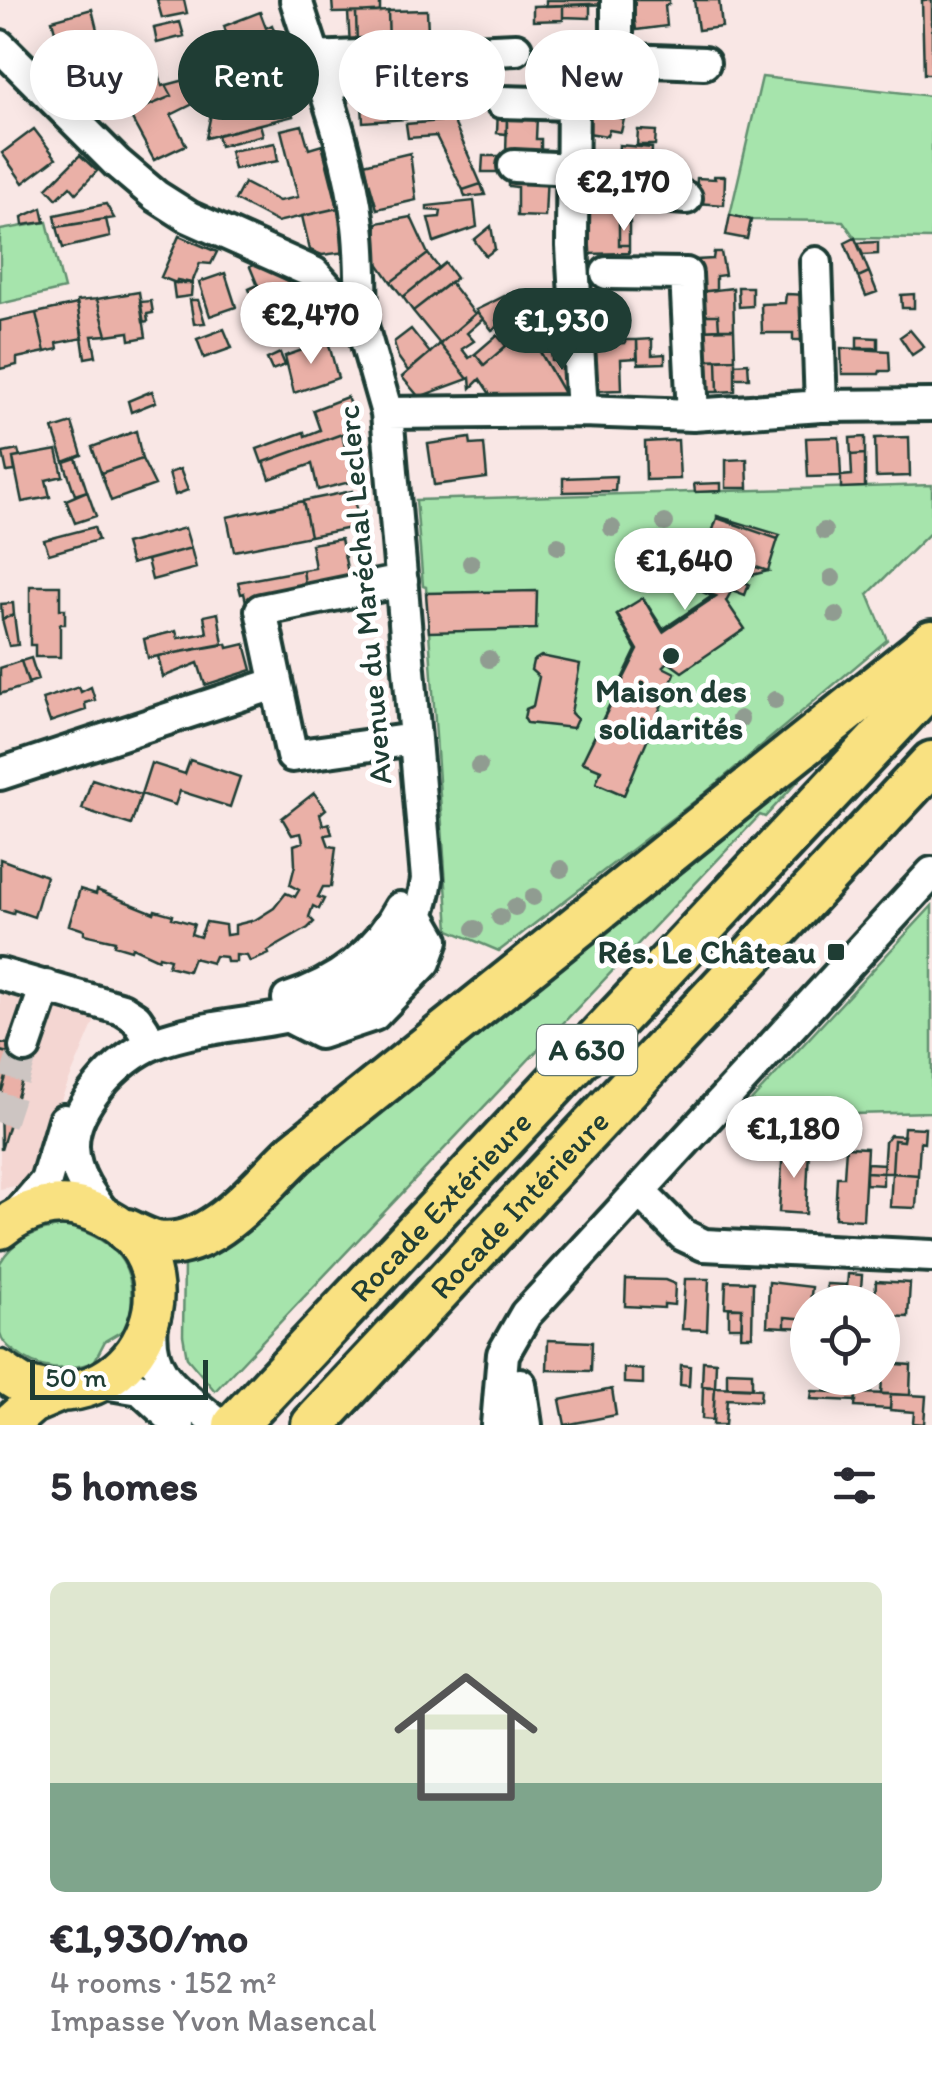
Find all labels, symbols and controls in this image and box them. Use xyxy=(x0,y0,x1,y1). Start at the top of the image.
chip: Buy xyxy=(30,30,158,120)
chip: Rent xyxy=(178,30,319,120)
chip: Filters xyxy=(339,30,505,120)
chip: New xyxy=(525,30,659,120)
pin: €2,170 xyxy=(543,149,705,234)
text: €2,170 xyxy=(577,162,671,200)
pin: €2,470 xyxy=(230,282,392,367)
pin: €1,930 xyxy=(481,288,643,373)
text: €2,470 xyxy=(262,295,360,333)
text: €1,930 xyxy=(515,301,609,339)
street label: Avenue du Maréchal Leclerc xyxy=(328,404,400,786)
pin: €1,640 xyxy=(604,528,766,613)
text: €1,640 xyxy=(637,541,733,579)
marker: Maison des solidarités xyxy=(660,645,682,667)
place label: Maison des solidarités xyxy=(595,672,747,747)
place label: Rés. Le Château xyxy=(598,933,816,971)
marker: Rés. Le Château xyxy=(825,941,847,963)
road number: A 630 xyxy=(537,1025,637,1075)
pin: €1,180 xyxy=(713,1096,875,1181)
street label: Rocade Intérieure xyxy=(422,1102,617,1307)
street label: Rocade Extérieure xyxy=(342,1103,539,1310)
text: €1,180 xyxy=(748,1109,840,1147)
map controls xyxy=(790,1285,900,1395)
button: locate xyxy=(790,1285,900,1395)
scale bar xyxy=(30,1355,208,1400)
text: 50 m xyxy=(45,1360,107,1394)
icon: filters xyxy=(827,1458,882,1513)
text: 5 homes xyxy=(50,1460,198,1511)
icon: home xyxy=(376,1647,556,1827)
text: €1,930/mo xyxy=(50,1912,248,1963)
text: 4 rooms · 152 m² xyxy=(50,1963,277,2001)
text: Impasse Yvon Masencal xyxy=(50,2001,377,2039)

